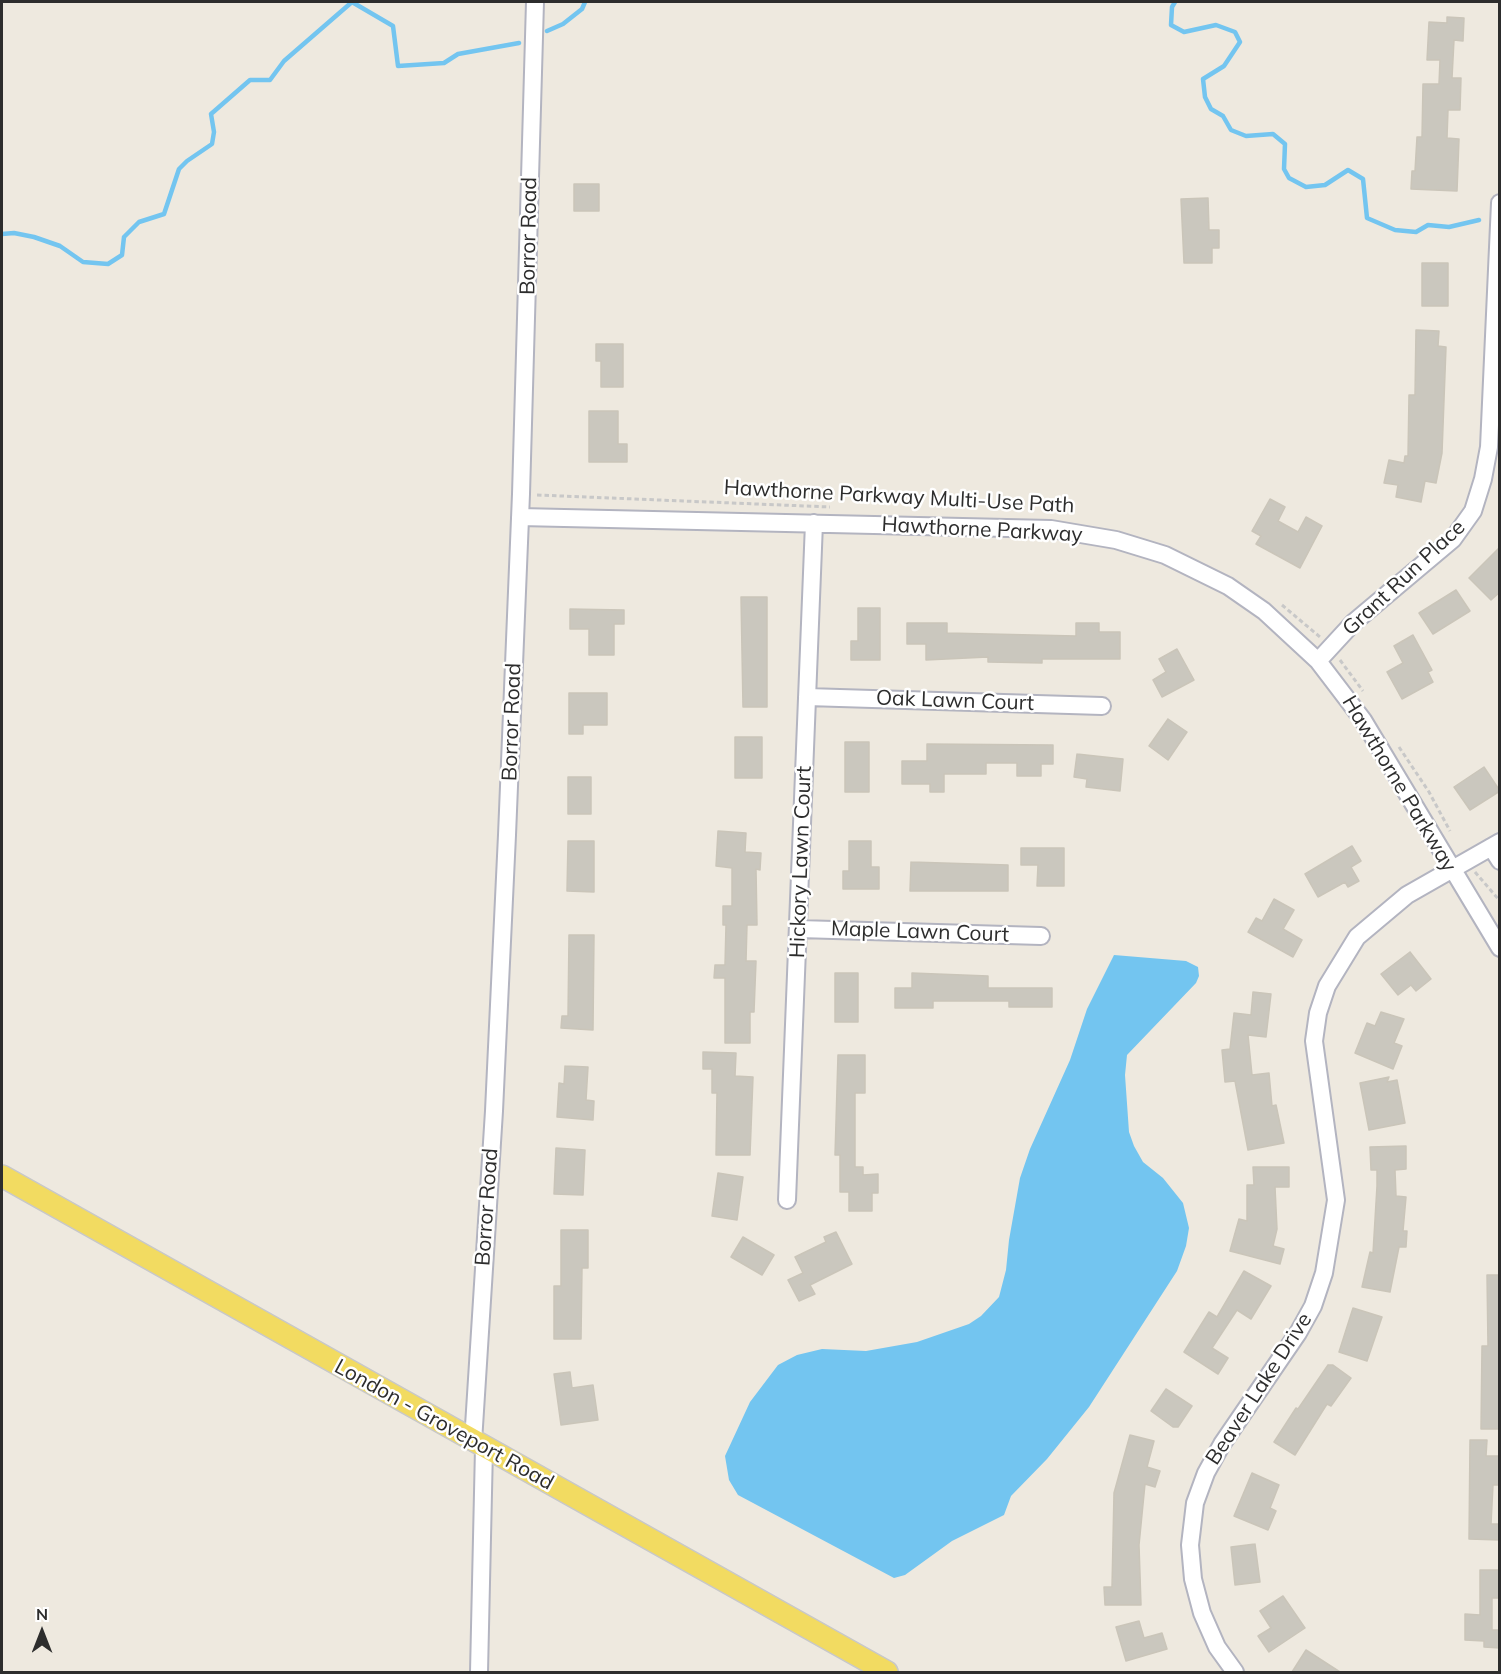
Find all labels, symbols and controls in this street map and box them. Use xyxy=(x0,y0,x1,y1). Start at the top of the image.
street label: Borror Road xyxy=(515,177,543,295)
street label: Hawthorne Parkway Multi-Use Path xyxy=(723,475,1075,519)
street label: Hawthorne Parkway xyxy=(881,512,1083,548)
street label: Grant Run Place xyxy=(1338,515,1470,641)
street label: Borror Road xyxy=(497,663,527,781)
street label: Oak Lawn Court xyxy=(875,686,1035,716)
street label: Hawthorne Parkway xyxy=(1336,691,1462,877)
street label: Hickory Lawn Court xyxy=(785,766,817,958)
street label: Maple Lawn Court xyxy=(830,916,1010,948)
street label: Borror Road xyxy=(470,1147,504,1267)
street label: Beaver Lake Drive xyxy=(1201,1308,1317,1470)
street label: London - Groveport Road xyxy=(330,1354,558,1496)
north arrow xyxy=(12,1602,72,1662)
text: N xyxy=(36,1604,48,1624)

